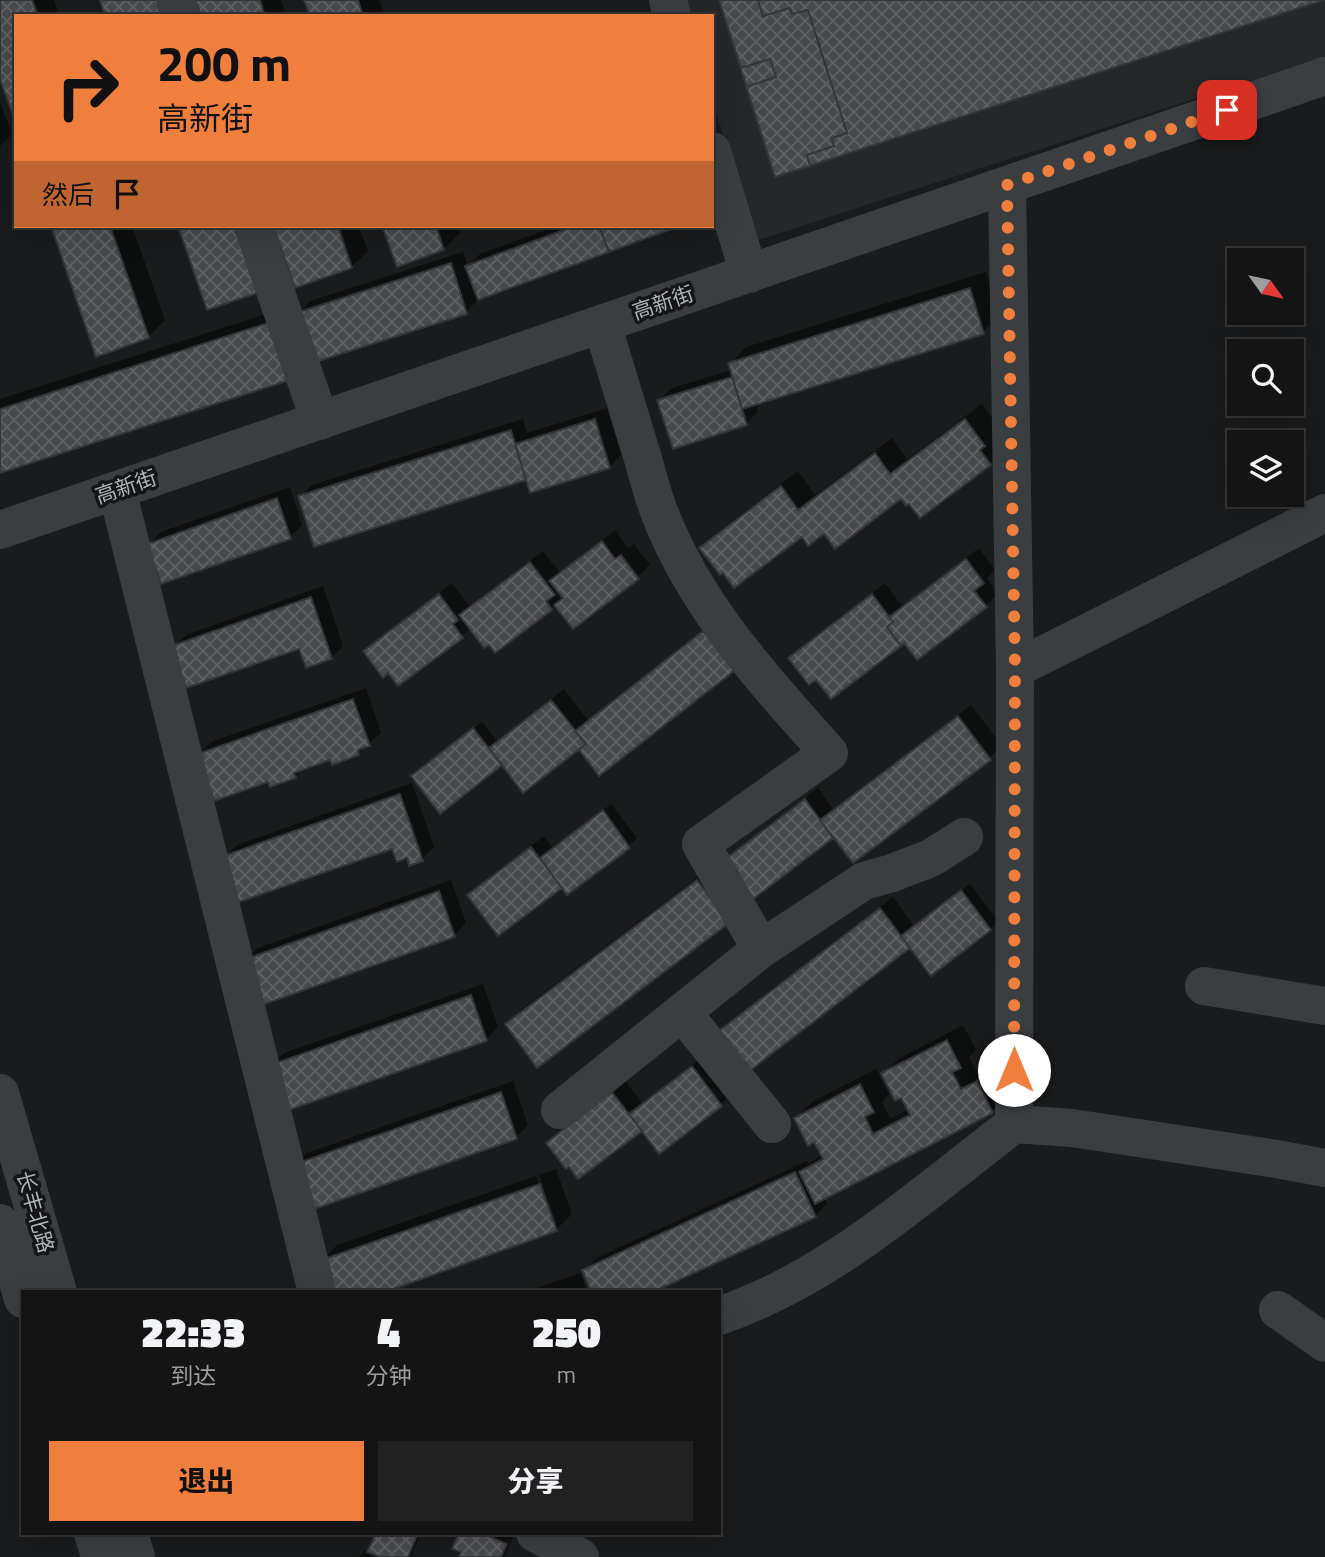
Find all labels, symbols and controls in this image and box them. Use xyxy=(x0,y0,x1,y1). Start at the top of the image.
text: 200 m xyxy=(157,25,291,100)
icon: right xyxy=(42,42,133,133)
pin xyxy=(1197,80,1257,140)
icon: arrive xyxy=(1208,91,1246,129)
text: 高新街 xyxy=(157,94,253,142)
text: 然后 xyxy=(42,175,94,214)
icon: arrive xyxy=(108,175,146,213)
north arrow xyxy=(1227,248,1304,326)
map controls xyxy=(1227,248,1304,507)
street label: 高新街 xyxy=(628,277,698,327)
button: search xyxy=(1227,339,1304,416)
button: layers xyxy=(1227,430,1304,507)
street label: 高新街 xyxy=(91,461,161,511)
position arrow xyxy=(977,1033,1051,1107)
street label: 长丰北路 xyxy=(9,1167,63,1257)
text: 22:33 xyxy=(141,1299,246,1363)
text: 4 xyxy=(377,1299,400,1363)
text: 250 xyxy=(532,1299,601,1363)
text: m xyxy=(557,1357,576,1392)
text: 到达 xyxy=(170,1358,216,1393)
text: 分钟 xyxy=(366,1358,412,1393)
button: 退出 xyxy=(49,1441,364,1521)
button: 分享 xyxy=(378,1441,693,1521)

